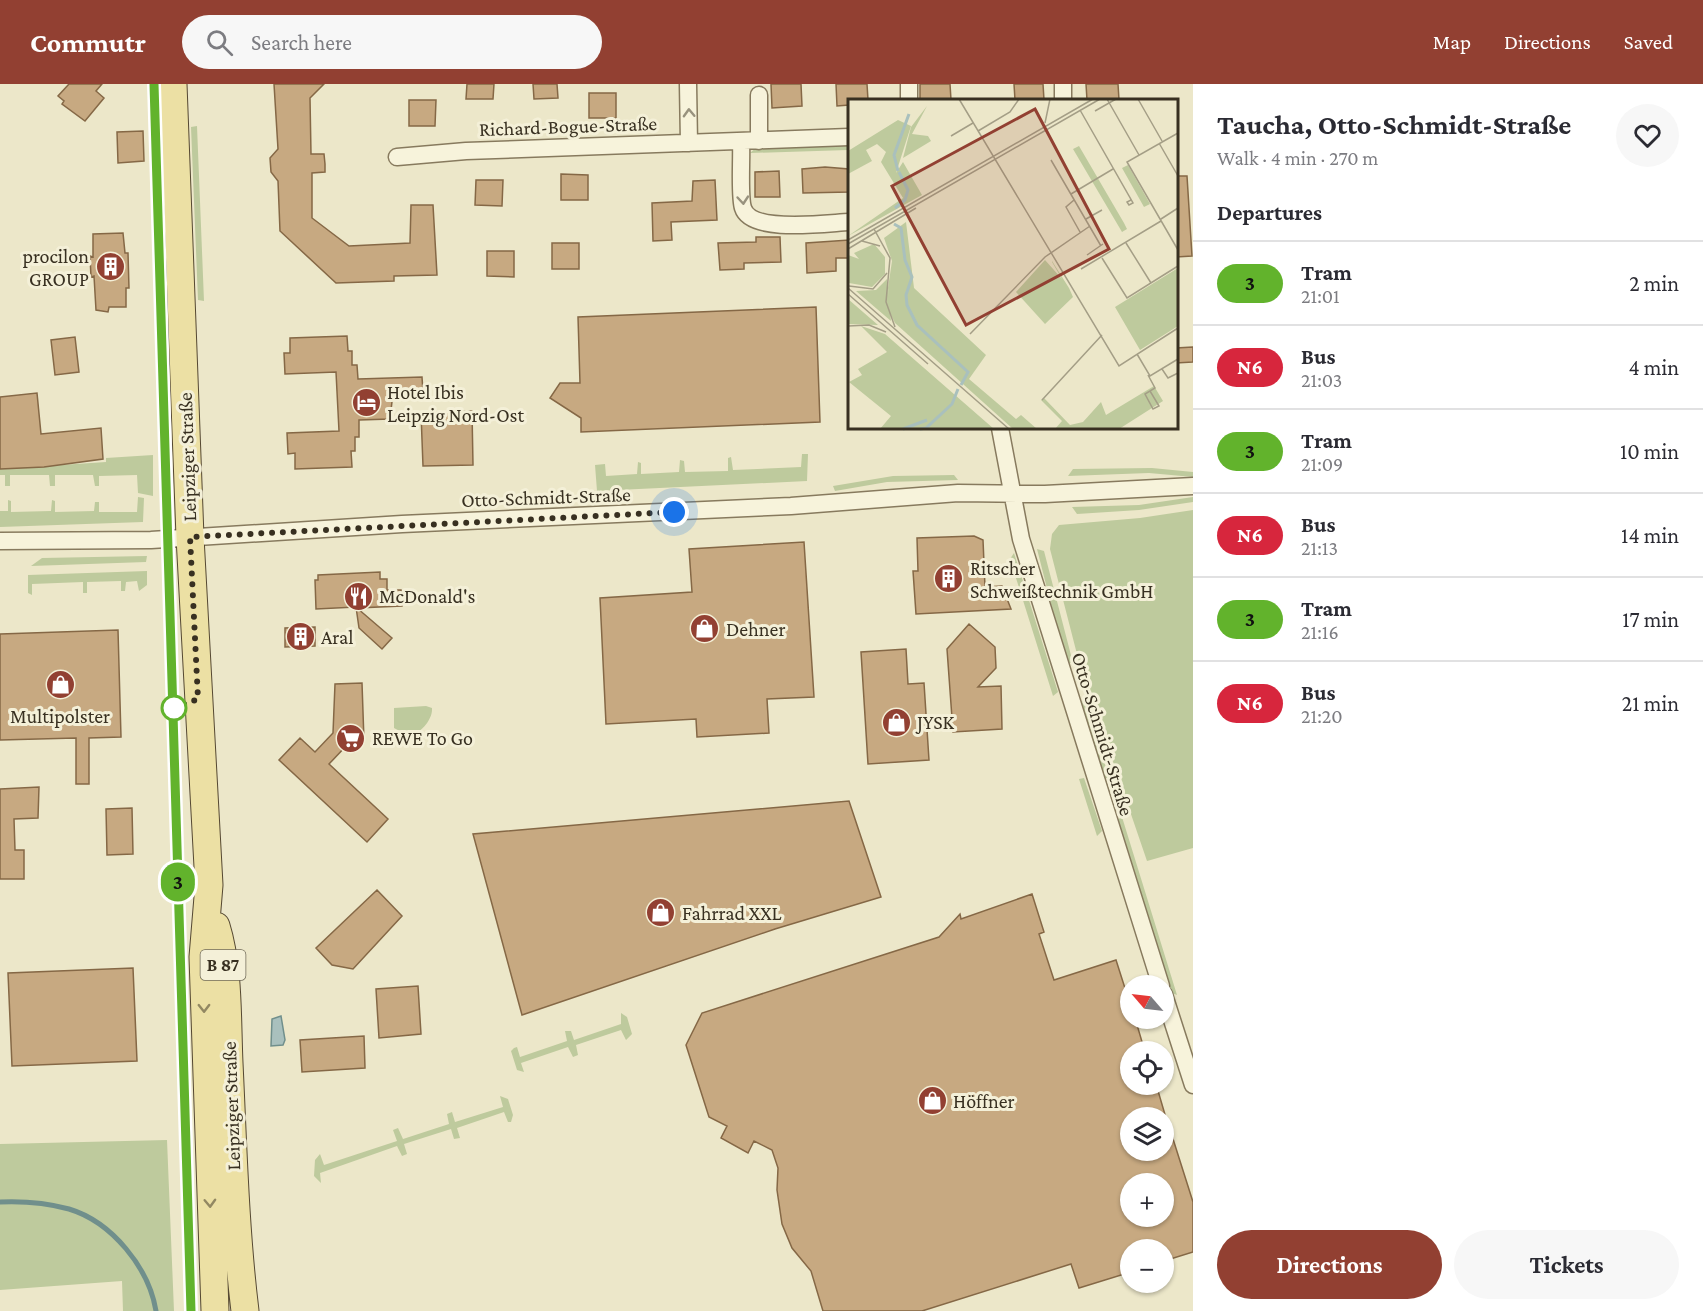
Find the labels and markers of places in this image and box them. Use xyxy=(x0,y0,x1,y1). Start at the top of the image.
place label: procilon GROUP xyxy=(22,245,89,290)
building icon: procilon GROUP xyxy=(94,251,126,283)
place label: Hotel Ibis Leipzig Nord-Ost xyxy=(387,381,524,427)
hotel icon: Hotel Ibis Leipzig Nord-Ost xyxy=(350,387,382,419)
place label: Ritscher Schweißtechnik GmbH xyxy=(970,557,1153,602)
building icon: Ritscher Schweißtechnik GmbH xyxy=(933,563,965,595)
restaurant icon: McDonald's xyxy=(342,580,374,612)
place label: McDonald's xyxy=(379,585,475,607)
shop icon: Dehner xyxy=(689,613,721,645)
place label: Dehner xyxy=(726,618,786,640)
building icon: Aral xyxy=(284,621,316,653)
place label: Aral xyxy=(321,626,354,648)
shop icon: Multipolster xyxy=(44,669,76,701)
unlabelled marker xyxy=(161,695,187,721)
place label: Multipolster xyxy=(10,705,110,728)
shop icon: JYSK xyxy=(880,706,912,738)
place label: JYSK xyxy=(915,711,955,734)
supermarket icon: REWE To Go xyxy=(335,722,367,754)
place label: REWE To Go xyxy=(372,727,473,749)
shop icon: Fahrrad XXL xyxy=(645,897,677,929)
place label: Fahrrad XXL xyxy=(682,902,782,924)
shop icon: Höffner xyxy=(916,1085,948,1117)
place label: Höffner xyxy=(953,1090,1015,1112)

